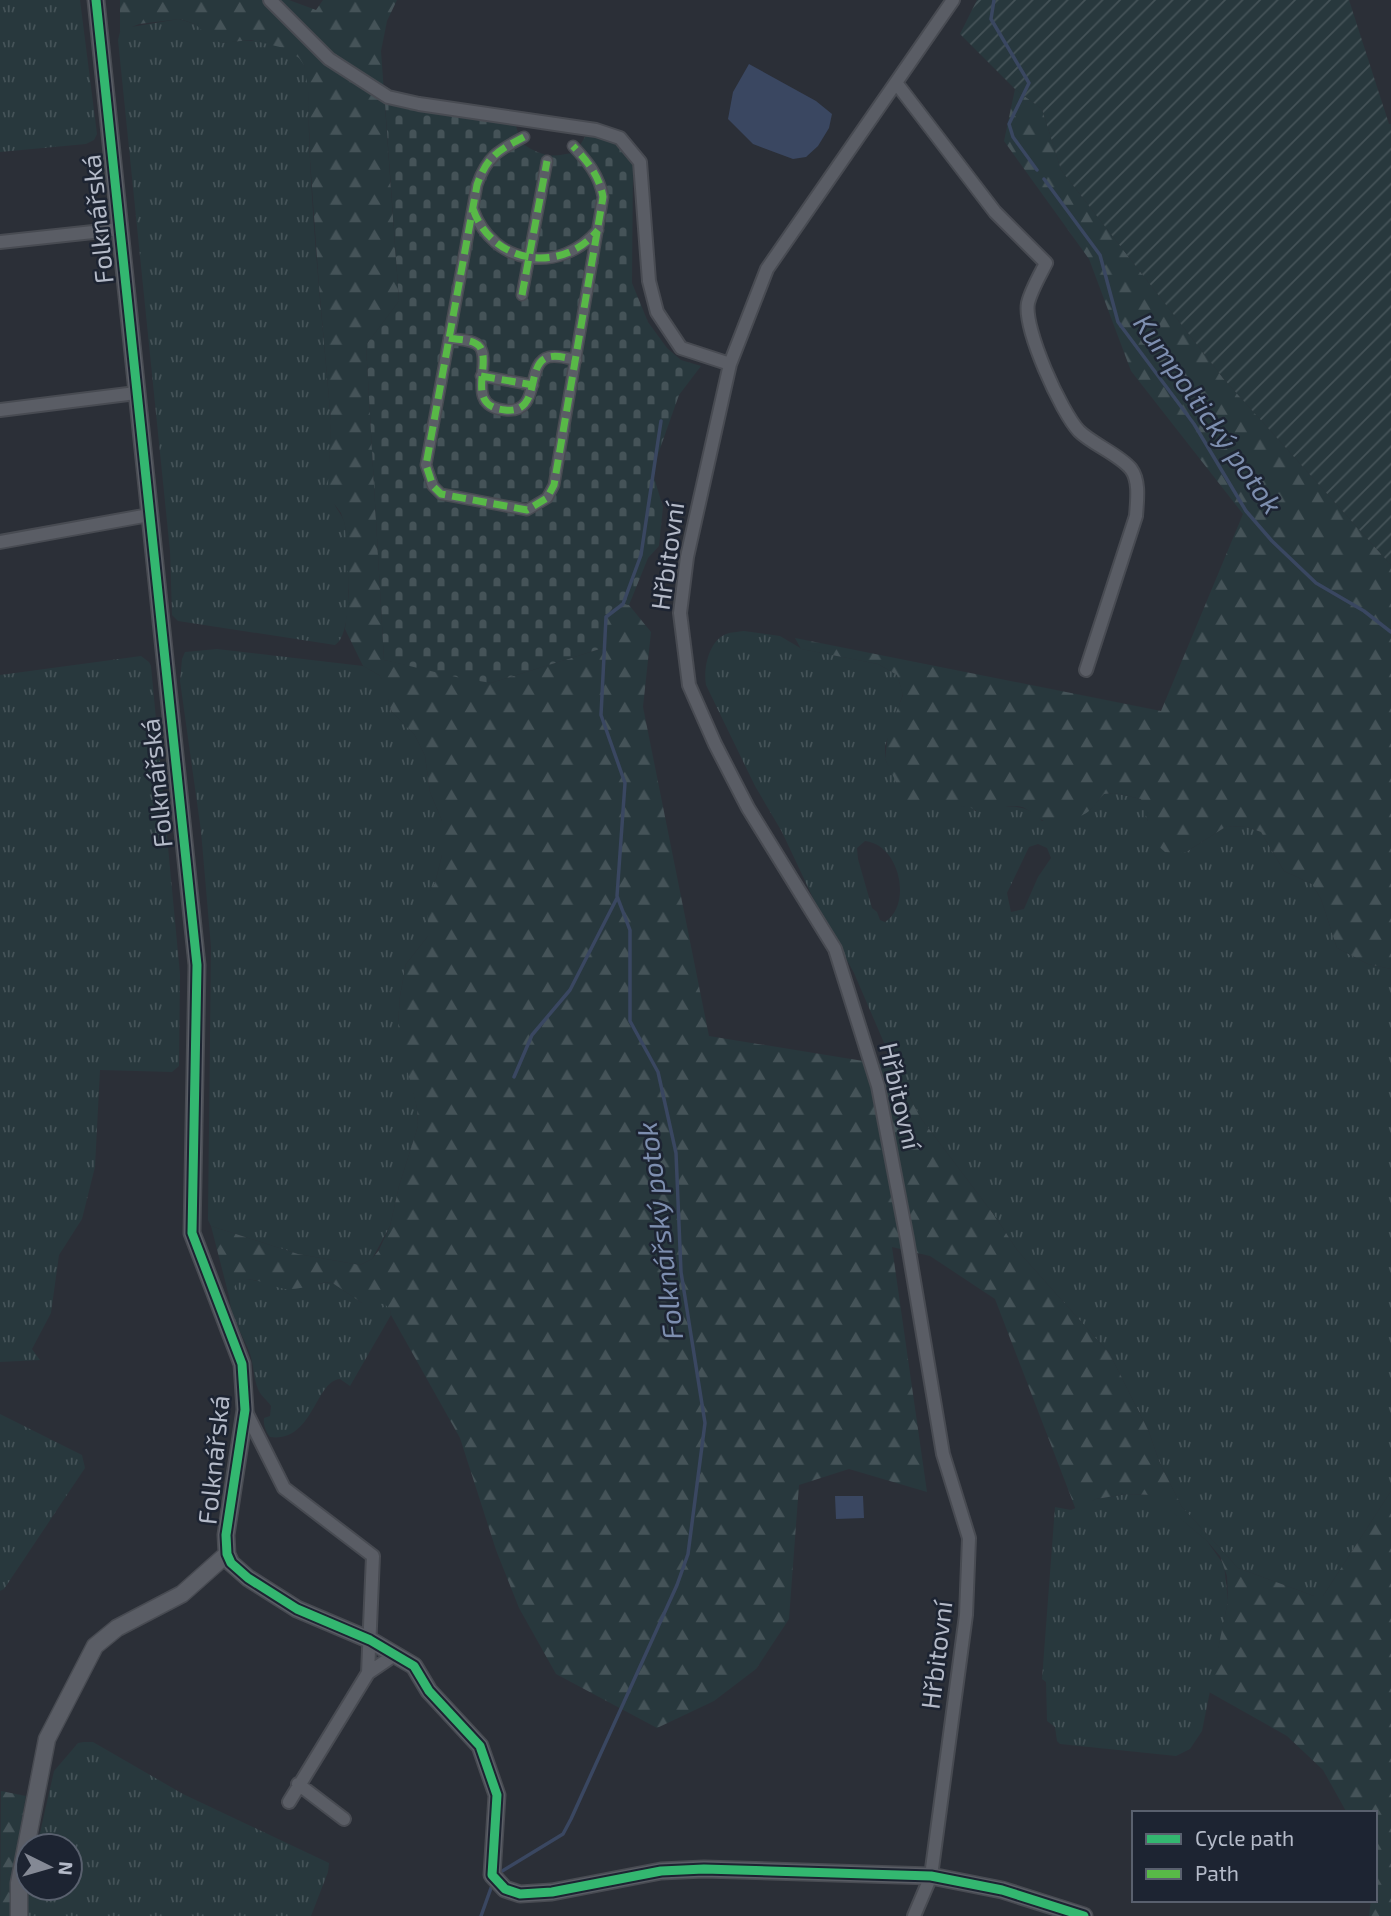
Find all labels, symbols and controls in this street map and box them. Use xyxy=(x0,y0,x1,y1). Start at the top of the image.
street label: Folknářská xyxy=(74,153,119,285)
water label: Kumpoltický potok xyxy=(1127,307,1290,520)
street label: Hřbitovní xyxy=(644,498,690,612)
street label: Folknářská xyxy=(133,717,178,849)
street label: Hřbitovní xyxy=(874,1039,929,1154)
water label: Folknářský potok xyxy=(629,1120,689,1342)
street label: Folknářská xyxy=(190,1394,235,1526)
street label: Hřbitovní xyxy=(913,1597,958,1711)
legend xyxy=(1132,1811,1377,1902)
text: Cycle path xyxy=(1195,1825,1294,1850)
north arrow xyxy=(14,1832,84,1902)
text: Path xyxy=(1195,1860,1239,1885)
text: N xyxy=(54,1861,78,1876)

